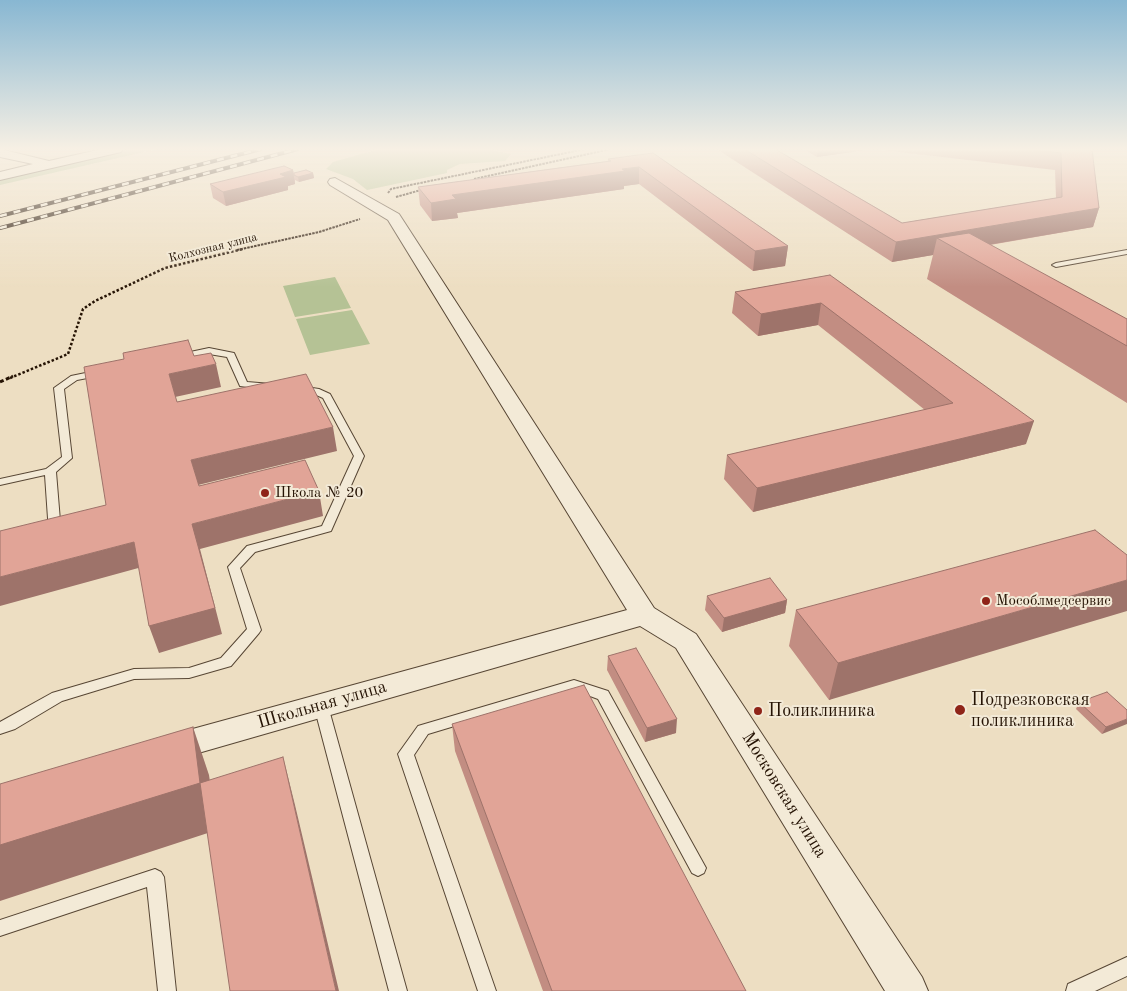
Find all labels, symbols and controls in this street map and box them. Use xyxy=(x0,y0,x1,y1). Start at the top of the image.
street label: Колхозная улица xyxy=(167,230,259,266)
place label: Школа № 20 xyxy=(275,484,363,502)
marker: Школа № 20 xyxy=(259,487,271,499)
place label: Мособлмедсервис xyxy=(996,592,1111,610)
marker: Мособлмедсервис xyxy=(980,595,992,607)
street label: Школьная улица xyxy=(255,676,389,734)
place label: Подрезковская поликлиника xyxy=(971,689,1090,732)
place label: Поликлиника xyxy=(768,700,875,722)
marker: Подрезковская поликлиника xyxy=(953,703,967,717)
marker: Поликлиника xyxy=(752,705,764,717)
street label: Московская улица xyxy=(737,728,831,862)

